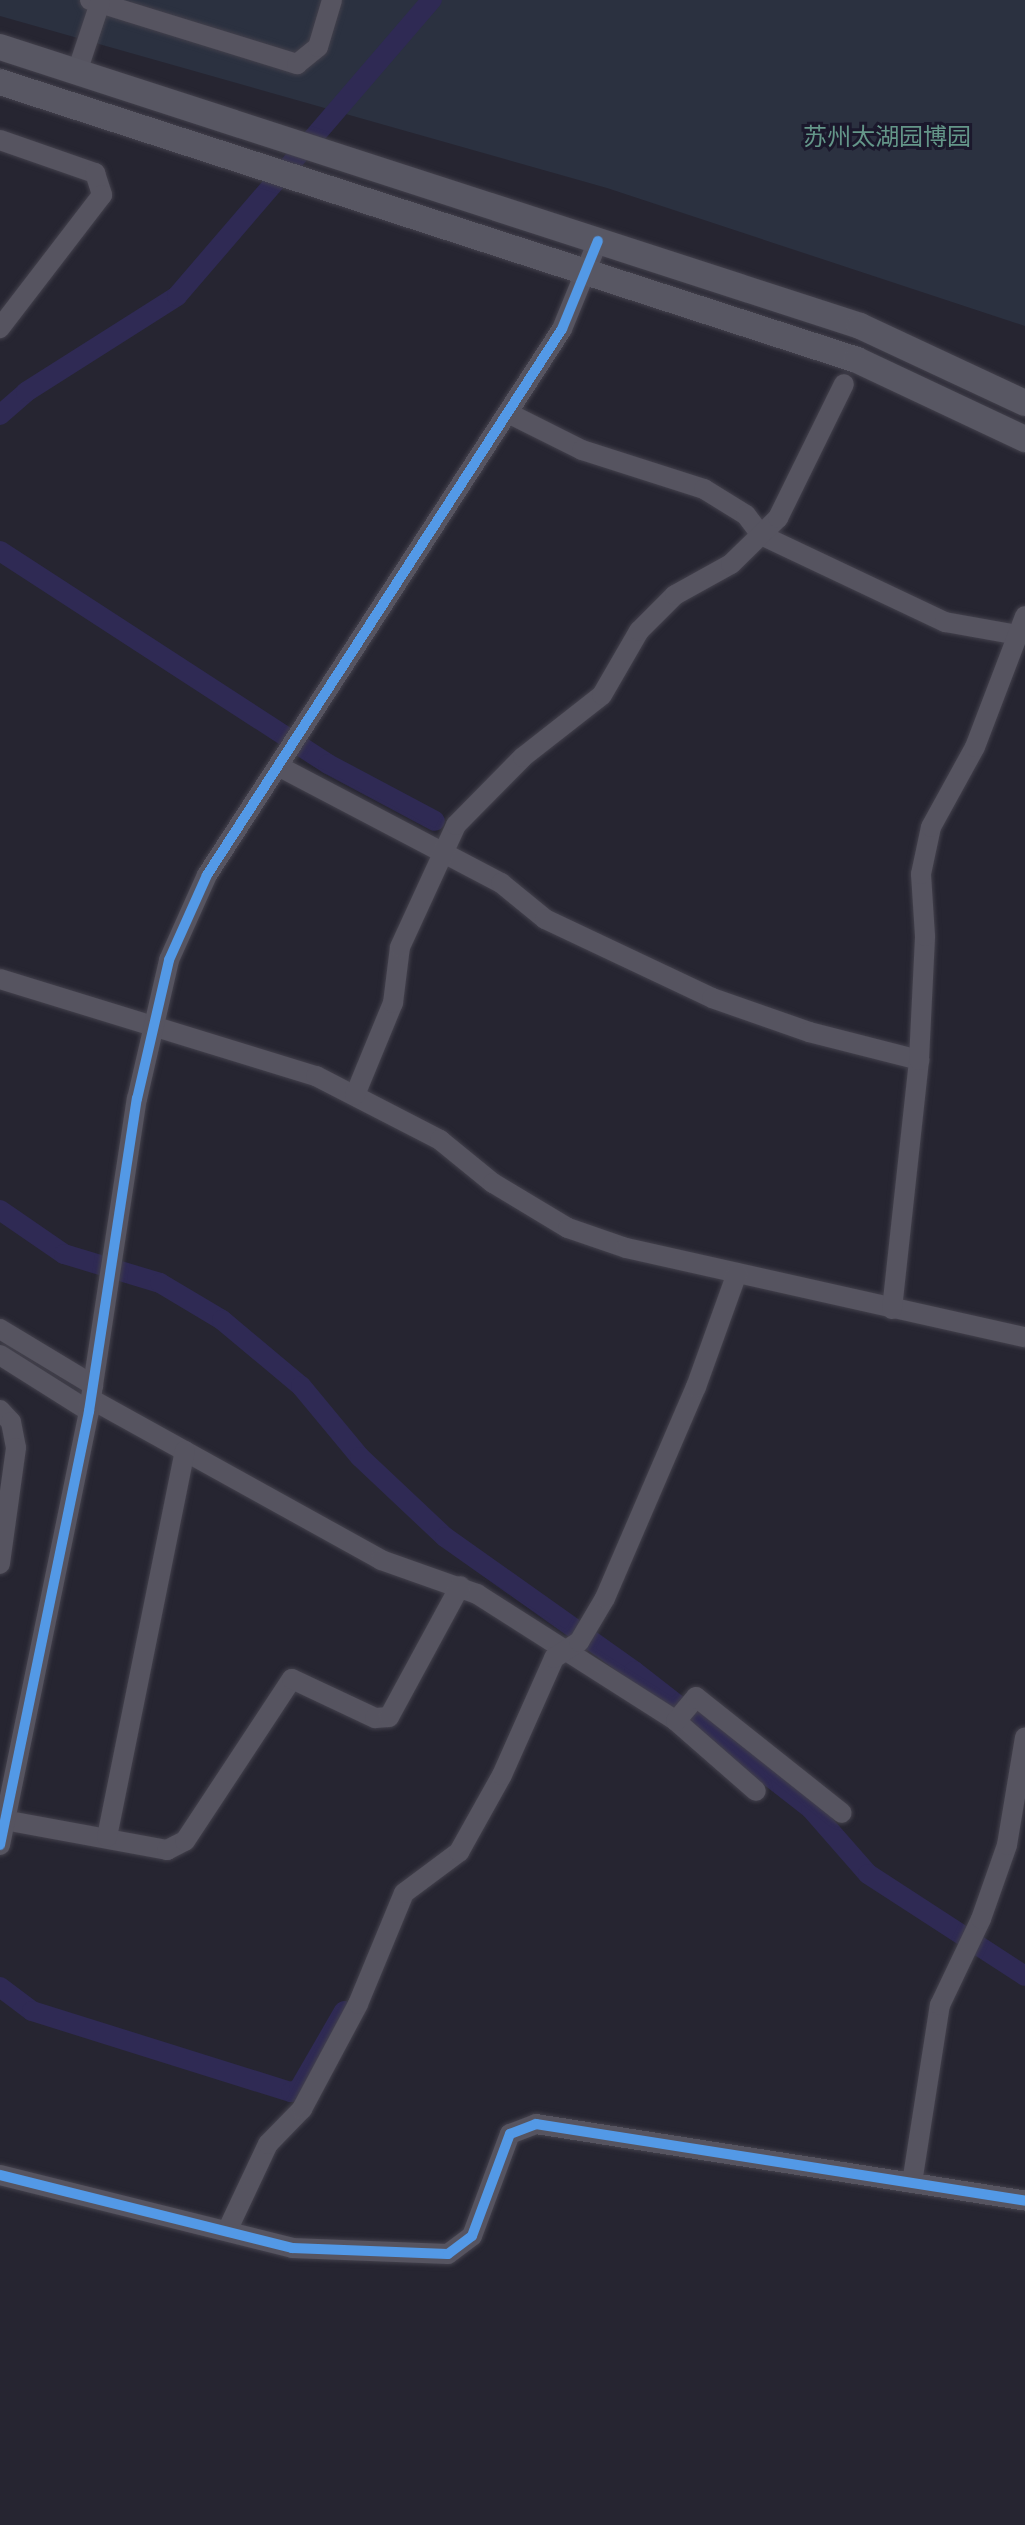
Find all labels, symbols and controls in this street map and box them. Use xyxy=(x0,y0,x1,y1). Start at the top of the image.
park label: 苏州太湖园博园 xyxy=(803,123,971,151)

